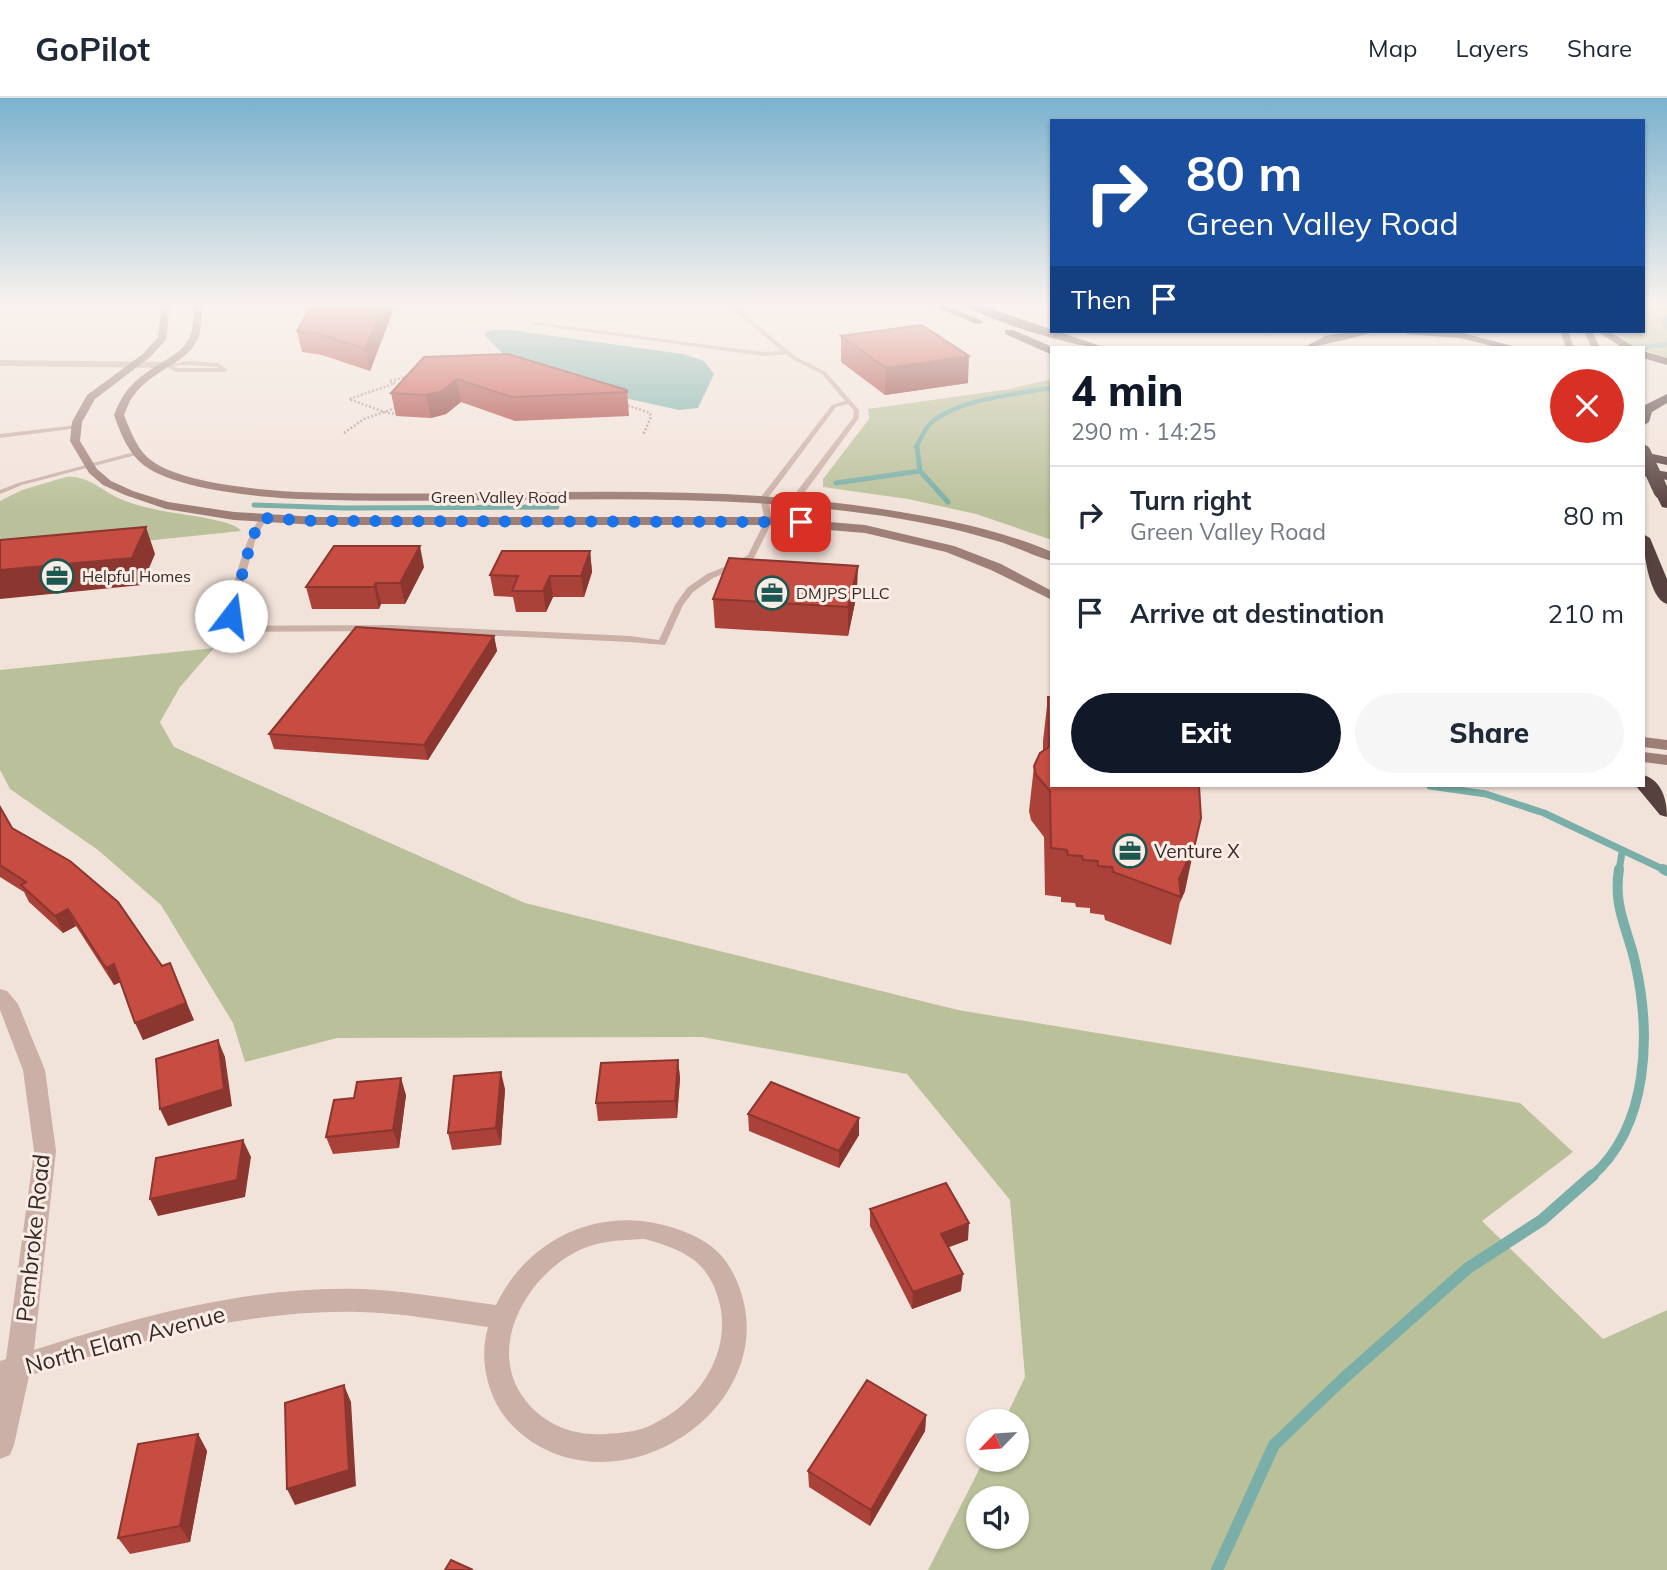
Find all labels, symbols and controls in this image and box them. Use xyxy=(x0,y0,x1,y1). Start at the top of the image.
text: GoPilot xyxy=(35,28,150,69)
text: Map xyxy=(1368,33,1417,63)
text: Layers xyxy=(1455,33,1529,63)
text: Share xyxy=(1567,33,1632,63)
text: 80 m xyxy=(1186,142,1302,203)
icon: right xyxy=(1071,147,1162,238)
text: Green Valley Road xyxy=(1186,203,1459,243)
icon: arrive xyxy=(1145,280,1183,318)
text: Then xyxy=(1071,283,1131,316)
text: 4 min xyxy=(1071,364,1184,417)
button: close xyxy=(1550,369,1624,443)
text: 290 m · 14:25 xyxy=(1071,417,1216,446)
text: Turn right xyxy=(1130,484,1251,517)
street label: Green Valley Road xyxy=(431,487,567,507)
pin xyxy=(771,492,831,552)
icon: right xyxy=(1071,496,1109,534)
text: 80 m xyxy=(1563,499,1624,532)
icon: arrive xyxy=(782,503,820,541)
text: Green Valley Road xyxy=(1130,517,1326,546)
office icon: Helpful Homes xyxy=(38,557,76,595)
place label: Helpful Homes xyxy=(82,566,191,586)
office icon: DMJPS PLLC xyxy=(753,574,791,612)
position arrow xyxy=(194,579,268,653)
place label: DMJPS PLLC xyxy=(796,583,890,603)
icon: arrive xyxy=(1071,594,1109,632)
text: Arrive at destination xyxy=(1130,597,1385,630)
text: 210 m xyxy=(1548,597,1624,630)
button: Exit xyxy=(1071,693,1341,773)
button: Share xyxy=(1355,693,1624,773)
office icon: Venture X xyxy=(1111,832,1149,870)
place label: Venture X xyxy=(1154,839,1240,863)
street label: Pembroke Road xyxy=(9,1153,56,1323)
street label: North Elam Avenue xyxy=(22,1299,228,1380)
north arrow xyxy=(966,1409,1029,1472)
map controls xyxy=(966,1409,1029,1549)
button: sound xyxy=(966,1486,1029,1549)

